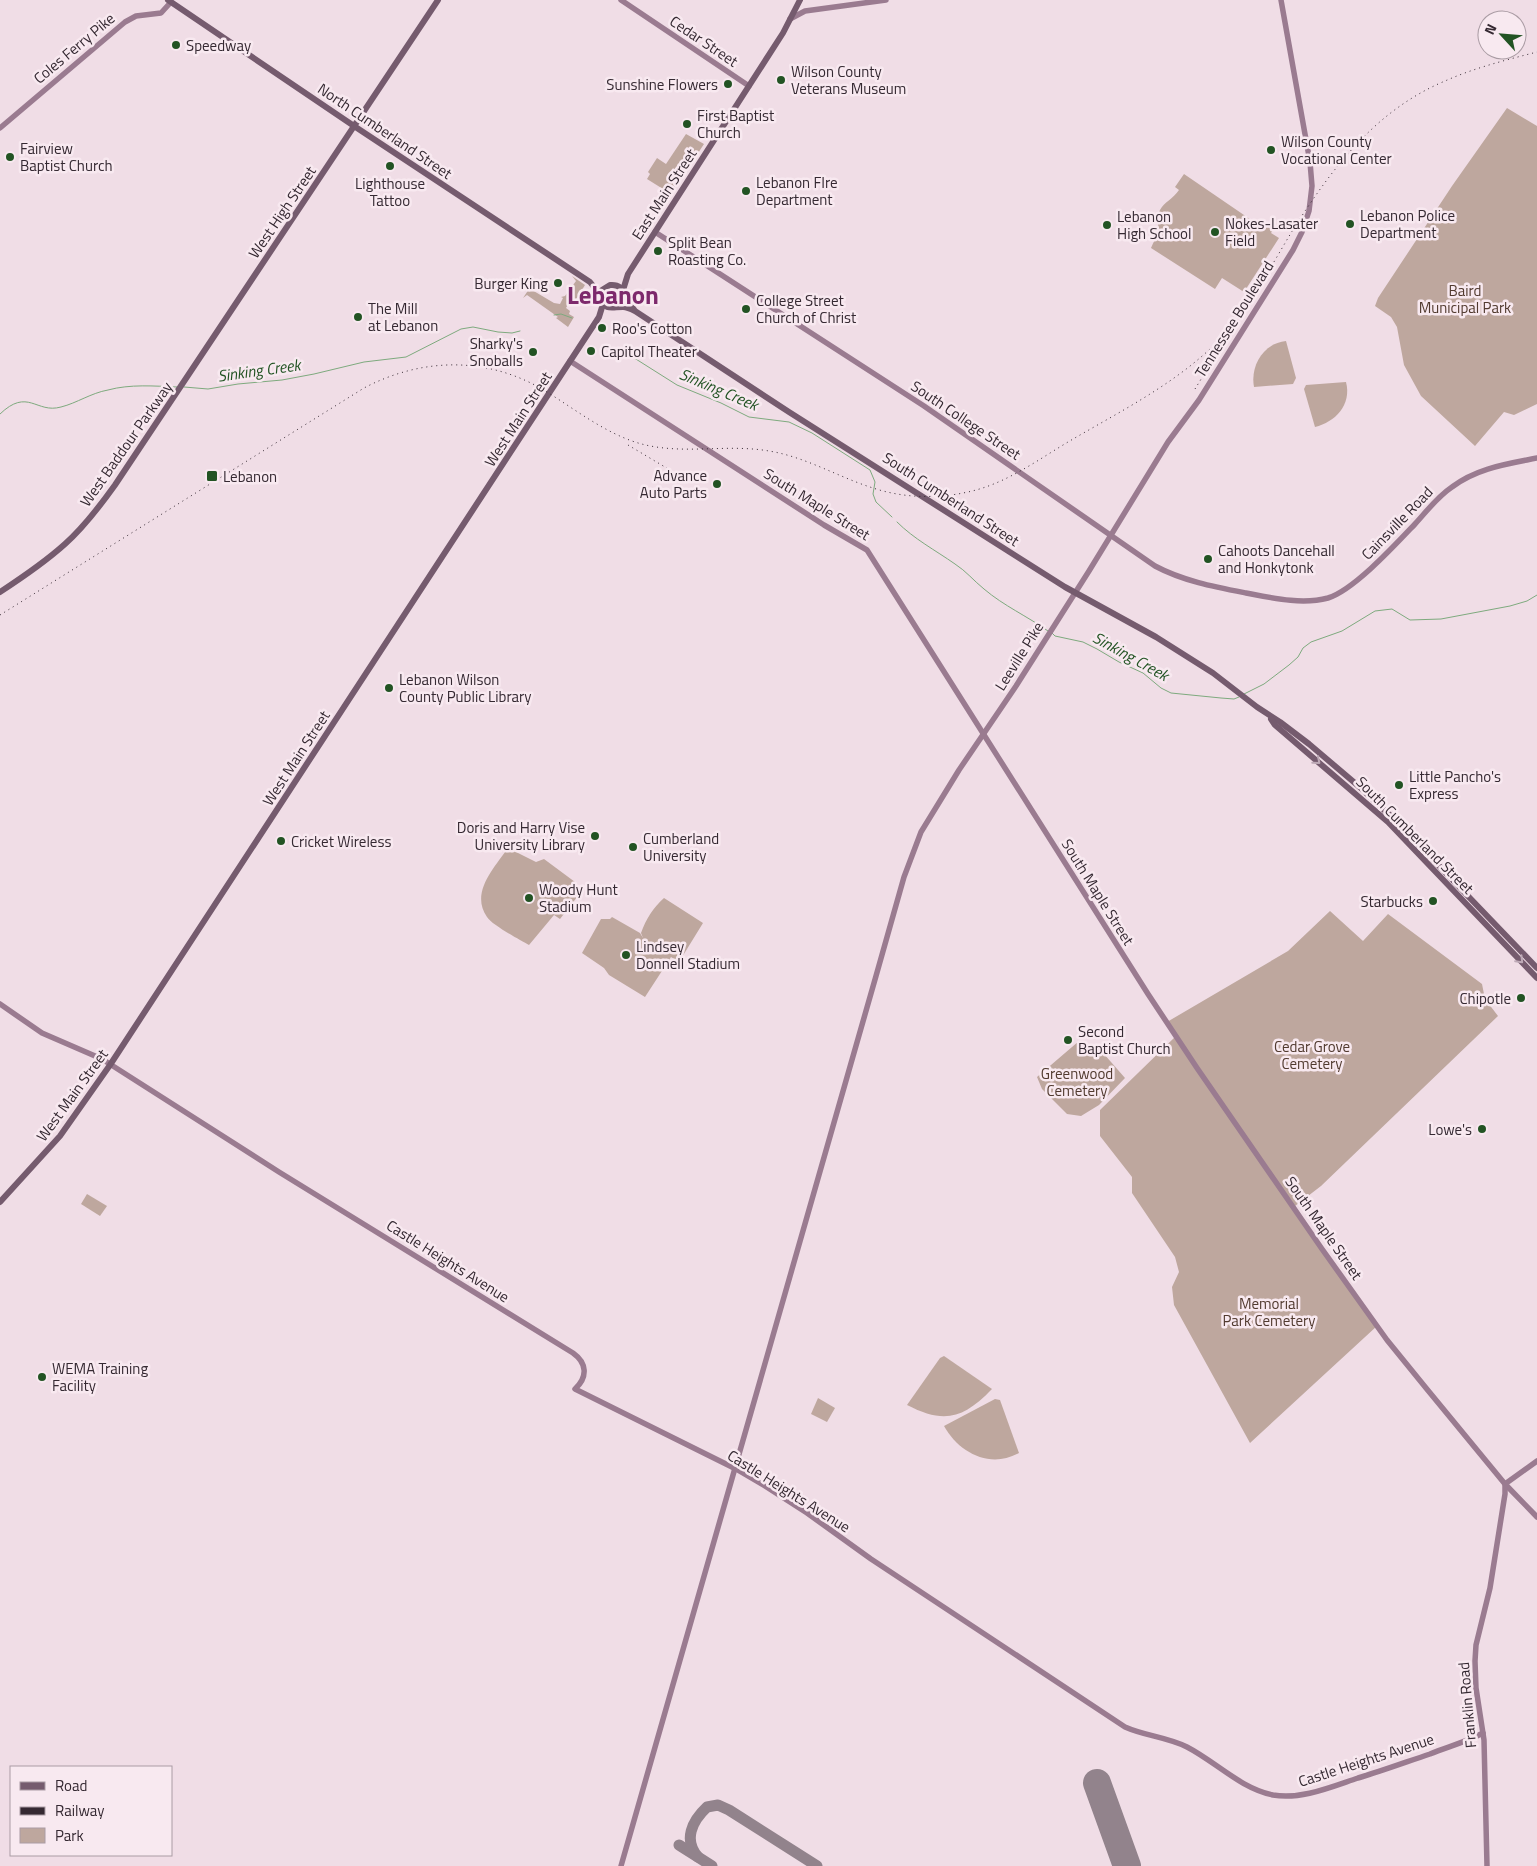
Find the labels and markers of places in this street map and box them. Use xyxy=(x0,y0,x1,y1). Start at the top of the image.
place label: Speedway xyxy=(186,34,251,57)
marker: Speedway xyxy=(170,39,182,51)
place label: Wilson County Veterans Museum xyxy=(791,60,906,100)
place label: Sunshine Flowers xyxy=(606,73,718,96)
marker: Wilson County Veterans Museum xyxy=(775,74,787,86)
marker: Sunshine Flowers xyxy=(722,78,734,90)
place label: First Baptist Church xyxy=(697,104,775,144)
marker: First Baptist Church xyxy=(681,118,693,130)
place label: Wilson County Vocational Center xyxy=(1281,130,1392,170)
place label: Fairview Baptist Church xyxy=(20,137,113,177)
marker: Wilson County Vocational Center xyxy=(1265,144,1277,156)
marker: Fairview Baptist Church xyxy=(4,151,16,163)
marker: Lighthouse Tattoo xyxy=(384,160,396,172)
place label: Lebanon FIre Department xyxy=(756,171,838,211)
place label: Lighthouse Tattoo xyxy=(355,172,425,212)
marker: Lebanon FIre Department xyxy=(740,185,752,197)
place label: Lebanon Police Department xyxy=(1360,204,1455,244)
place label: Lebanon High School xyxy=(1117,205,1192,245)
place label: Nokes-Lasater Field xyxy=(1225,212,1318,252)
marker: Lebanon Police Department xyxy=(1344,218,1356,230)
marker: Lebanon High School xyxy=(1101,219,1113,231)
marker: Nokes-Lasater Field xyxy=(1209,226,1221,238)
place label: Split Bean Roasting Co. xyxy=(668,231,746,271)
marker: Split Bean Roasting Co. xyxy=(652,245,664,257)
place label: Burger King xyxy=(474,272,548,295)
marker: Burger King xyxy=(552,277,564,289)
place label: College Street Church of Christ xyxy=(756,289,857,329)
place label: The Mill at Lebanon xyxy=(368,297,438,337)
marker: College Street Church of Christ xyxy=(740,303,752,315)
marker: The Mill at Lebanon xyxy=(352,311,364,323)
place label: Roo's Cotton xyxy=(612,317,692,340)
marker: Roo's Cotton xyxy=(596,322,608,334)
place label: Sharky's Snoballs xyxy=(470,332,523,372)
place label: Capitol Theater xyxy=(601,340,697,363)
marker: Capitol Theater xyxy=(585,345,597,357)
marker: Sharky's Snoballs xyxy=(527,346,539,358)
place label: Advance Auto Parts xyxy=(640,464,707,504)
place label: Lebanon xyxy=(223,465,277,488)
marker: Lebanon xyxy=(205,469,219,483)
marker: Advance Auto Parts xyxy=(711,478,723,490)
place label: Cahoots Dancehall and Honkytonk xyxy=(1218,539,1335,579)
marker: Cahoots Dancehall and Honkytonk xyxy=(1202,553,1214,565)
place label: Lebanon Wilson County Public Library xyxy=(399,668,532,708)
marker: Lebanon Wilson County Public Library xyxy=(383,682,395,694)
place label: Little Pancho's Express xyxy=(1409,765,1501,805)
marker: Little Pancho's Express xyxy=(1393,779,1405,791)
place label: Doris and Harry Vise University Library xyxy=(457,816,585,856)
place label: Cumberland University xyxy=(643,827,719,867)
place label: Cricket Wireless xyxy=(291,830,391,853)
marker: Doris and Harry Vise University Library xyxy=(589,830,601,842)
marker: Cricket Wireless xyxy=(275,835,287,847)
marker: Cumberland University xyxy=(627,841,639,853)
place label: Woody Hunt Stadium xyxy=(539,878,618,918)
place label: Starbucks xyxy=(1360,890,1423,913)
marker: Woody Hunt Stadium xyxy=(523,892,535,904)
marker: Starbucks xyxy=(1427,895,1439,907)
place label: Lindsey Donnell Stadium xyxy=(636,935,740,975)
marker: Lindsey Donnell Stadium xyxy=(620,949,632,961)
place label: Chipotle xyxy=(1459,987,1511,1010)
marker: Chipotle xyxy=(1515,992,1527,1004)
place label: Second Baptist Church xyxy=(1078,1020,1171,1060)
marker: Second Baptist Church xyxy=(1062,1034,1074,1046)
place label: Lowe's xyxy=(1428,1118,1472,1141)
marker: Lowe's xyxy=(1476,1123,1488,1135)
place label: WEMA Training Facility xyxy=(52,1357,148,1397)
marker: WEMA Training Facility xyxy=(36,1371,48,1383)

